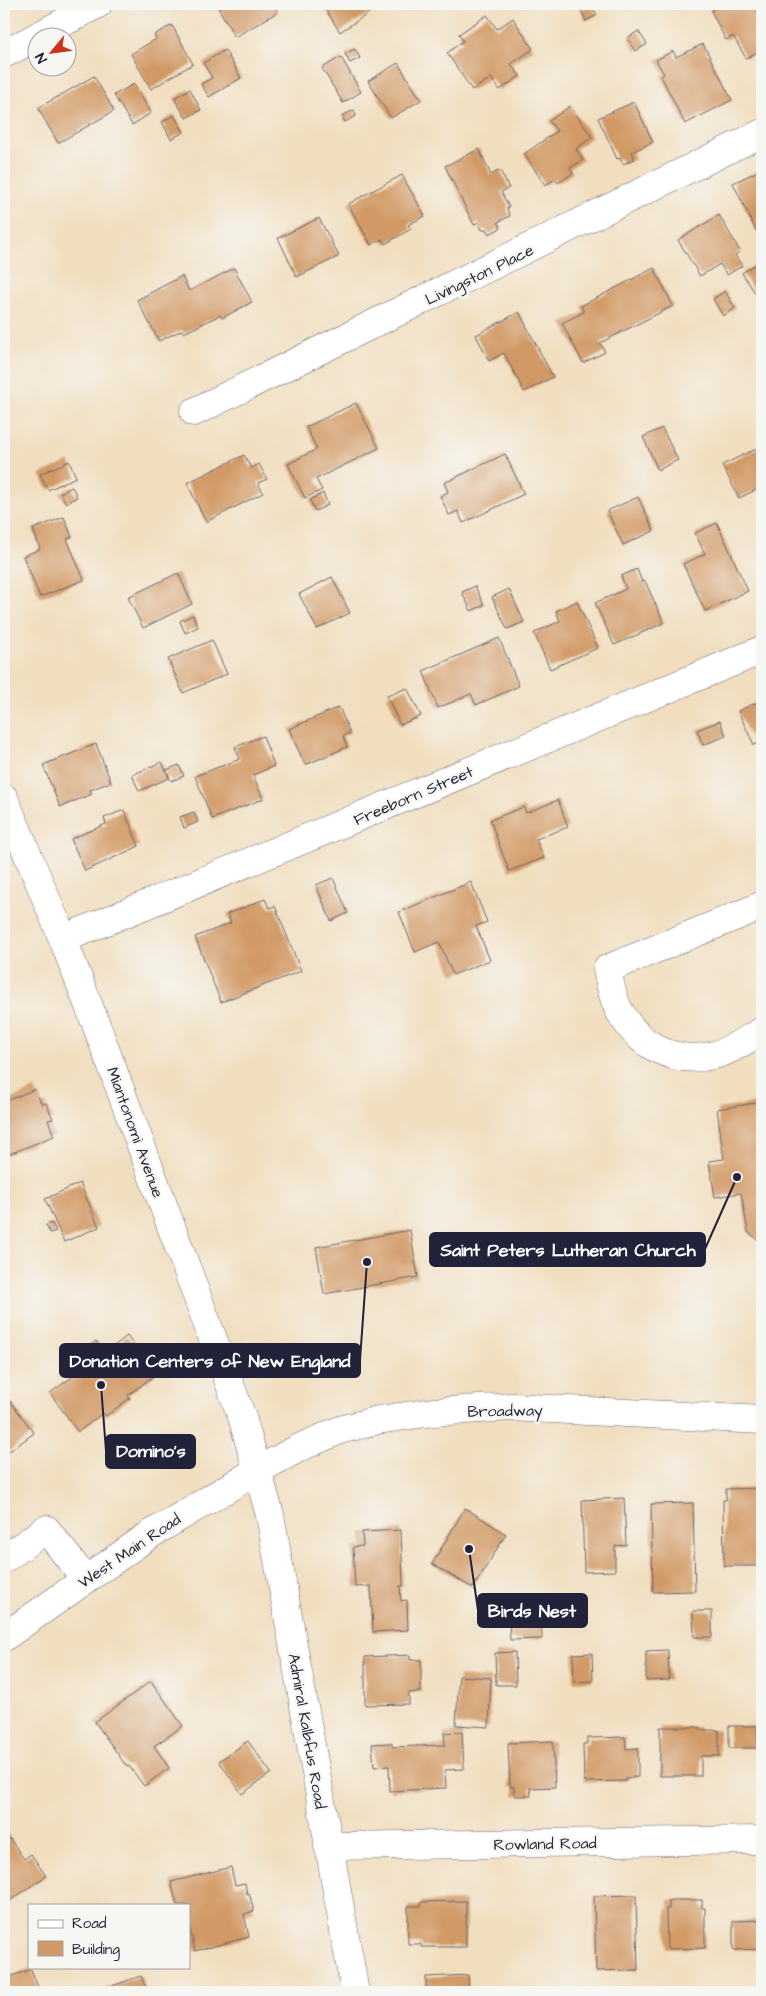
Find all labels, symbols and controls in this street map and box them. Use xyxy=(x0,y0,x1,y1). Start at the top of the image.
north arrow xyxy=(28,28,78,78)
text: N xyxy=(31,49,52,67)
street label: Livingston Place xyxy=(422,239,538,312)
street label: Freeborn Street xyxy=(350,761,477,831)
street label: Miantonomi Avenue xyxy=(101,1064,169,1201)
callout: Saint Peters Lutheran Church xyxy=(430,1233,705,1266)
text: Saint Peters Lutheran Church xyxy=(439,1238,697,1263)
callout: Donation Centers of New England xyxy=(60,1344,360,1377)
text: Donation Centers of New England xyxy=(70,1349,351,1375)
street label: Broadway xyxy=(467,1399,543,1424)
callout: Domino's xyxy=(106,1435,195,1468)
text: Domino's xyxy=(116,1439,186,1464)
street label: West Main Road xyxy=(74,1508,185,1593)
callout: Birds Nest xyxy=(478,1594,587,1627)
text: Birds Nest xyxy=(488,1599,577,1624)
street label: Admiral Kalbfus Road xyxy=(283,1652,332,1811)
street label: Rowland Road xyxy=(493,1832,597,1856)
legend xyxy=(28,1904,190,1968)
text: Road xyxy=(72,1913,107,1934)
text: Building xyxy=(72,1939,120,1961)

